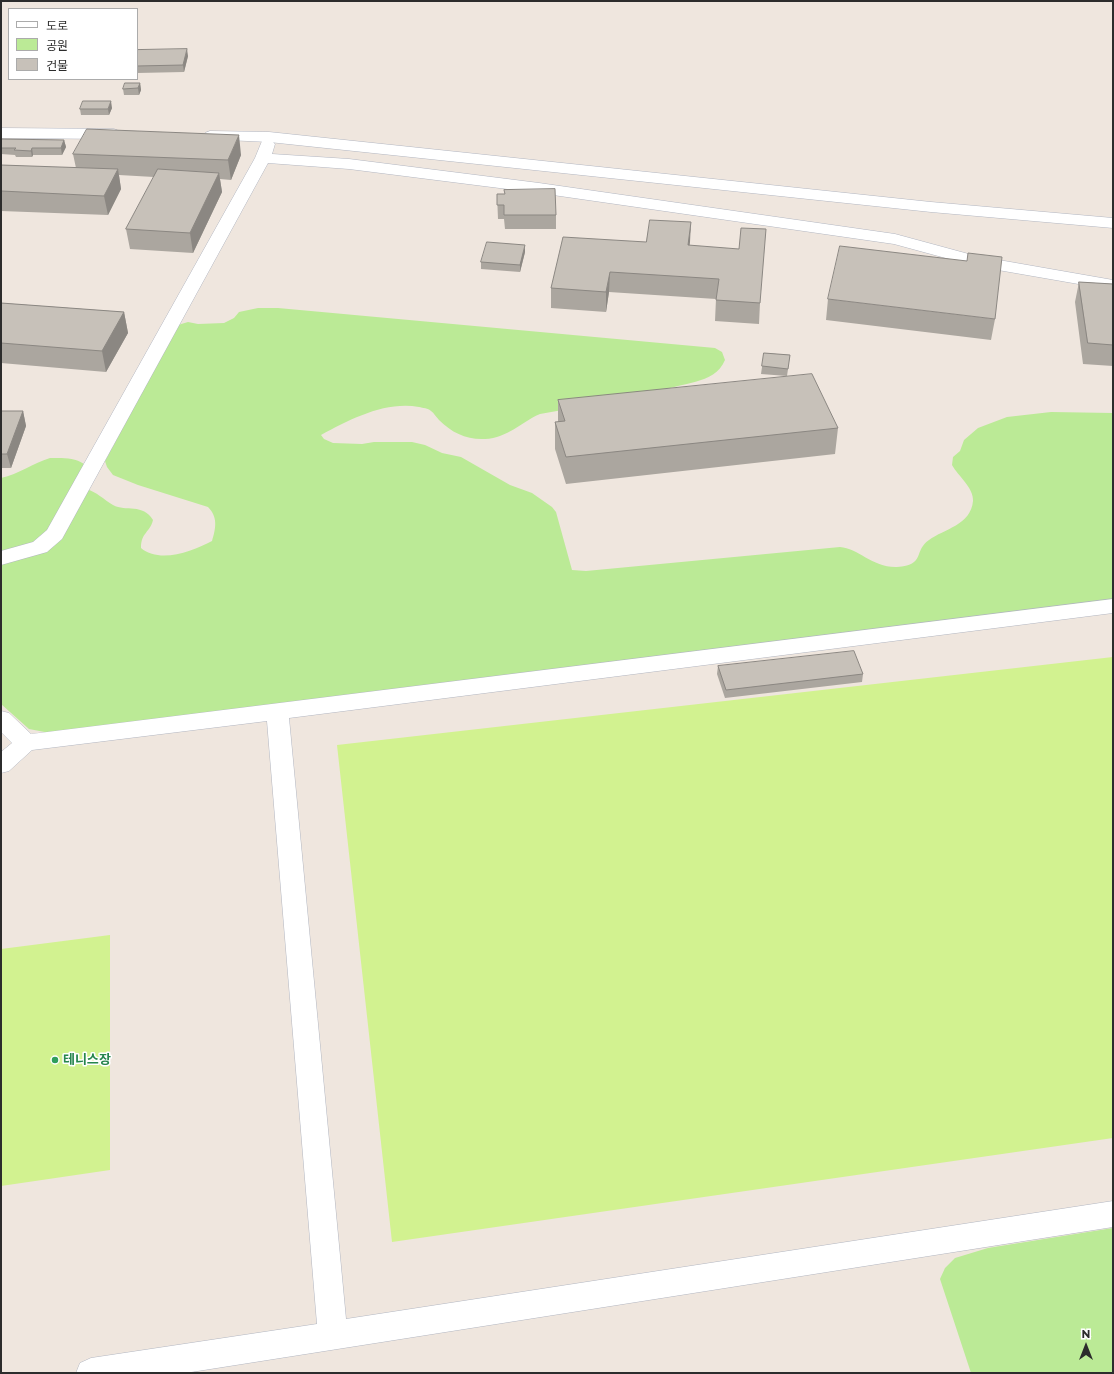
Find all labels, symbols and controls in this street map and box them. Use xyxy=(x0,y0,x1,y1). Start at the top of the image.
legend xyxy=(8,8,138,80)
text: 도로 xyxy=(46,18,68,33)
text: 공원 xyxy=(46,38,68,53)
text: 건물 xyxy=(46,58,68,73)
place label: 테니스장 xyxy=(63,1052,111,1068)
marker: 테니스장 xyxy=(50,1055,60,1065)
north arrow xyxy=(1066,1326,1106,1366)
text: N xyxy=(1082,1327,1090,1341)

